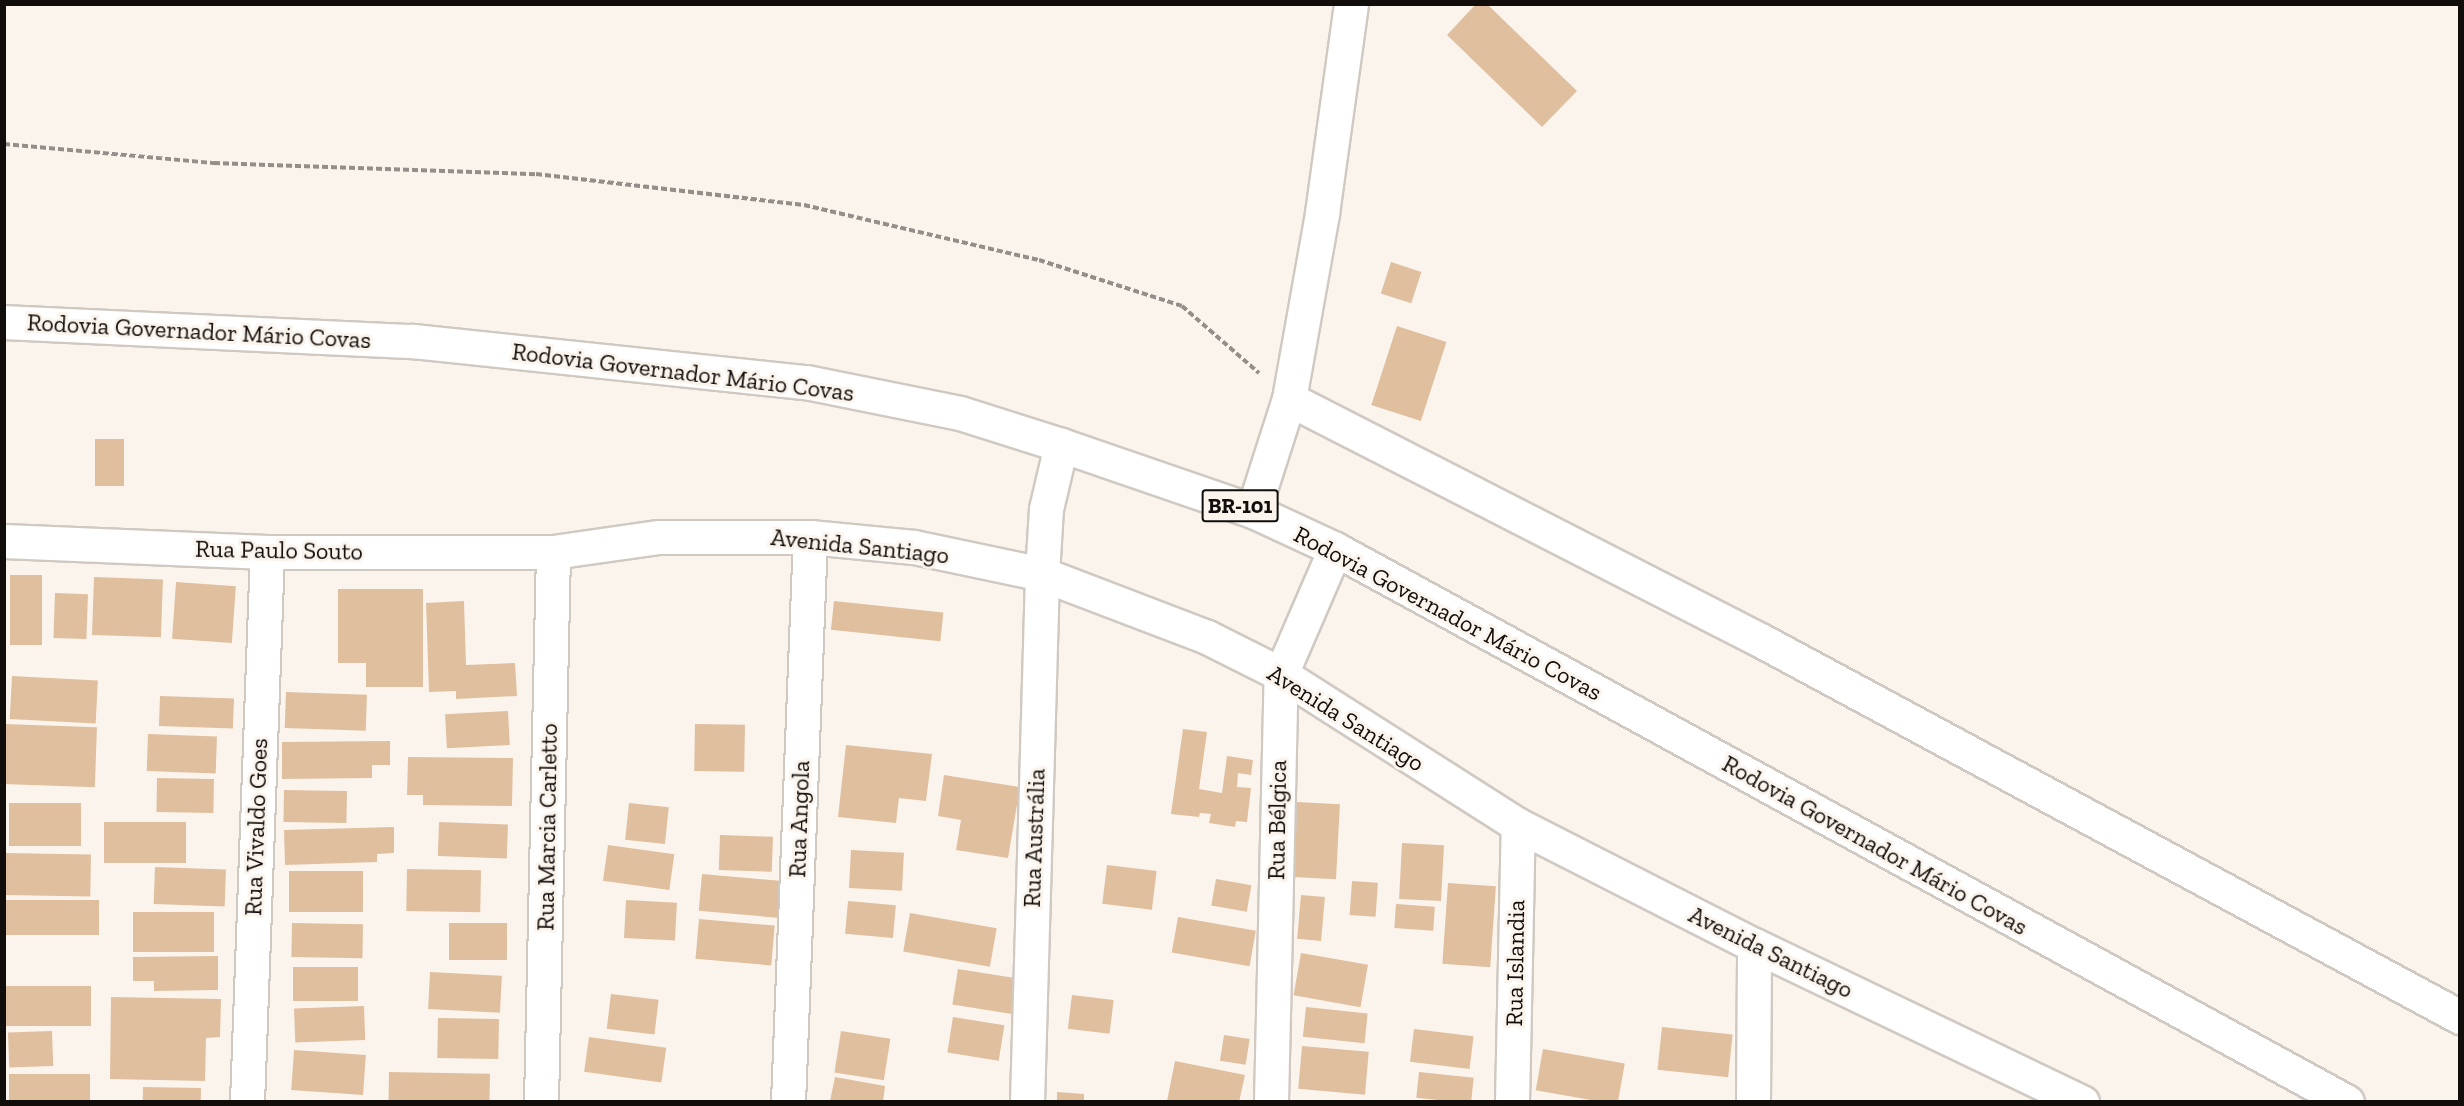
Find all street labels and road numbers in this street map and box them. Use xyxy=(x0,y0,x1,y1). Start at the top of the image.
street label: Rodovia Governador Mário Covas xyxy=(26,308,372,354)
street label: Rodovia Governador Mário Covas xyxy=(510,337,856,407)
road number: BR-101 xyxy=(1201,487,1279,525)
street label: Rodovia Governador Mário Covas xyxy=(1289,519,1607,707)
street label: Avenida Santiago xyxy=(769,522,951,570)
street label: Rua Paulo Souto xyxy=(195,534,363,566)
street label: Avenida Santiago xyxy=(1262,658,1430,778)
street label: Rua Marcia Carletto xyxy=(531,723,563,931)
street label: Rua Vivaldo Goes xyxy=(238,737,274,917)
street label: Rodovia Governador Mário Covas xyxy=(1717,749,2033,941)
street label: Rua Angola xyxy=(783,760,815,878)
street label: Rua Bélgica xyxy=(1262,760,1292,880)
street label: Rua Austrália xyxy=(1017,768,1051,908)
street label: Rua Islandia xyxy=(1499,899,1531,1027)
street label: Avenida Santiago xyxy=(1684,900,1858,1004)

